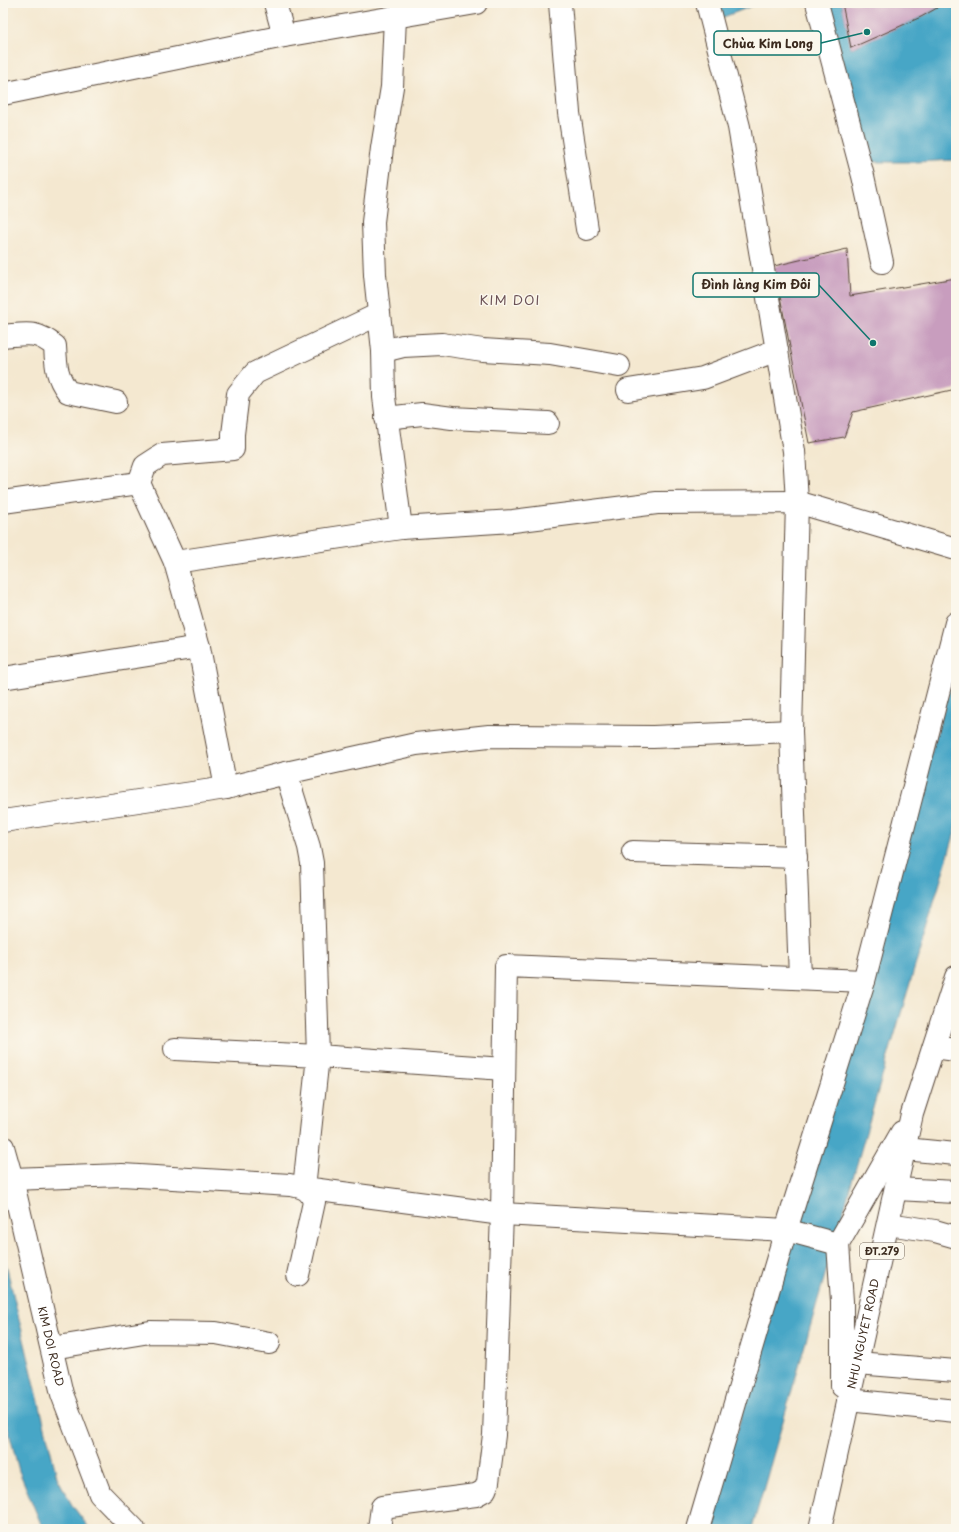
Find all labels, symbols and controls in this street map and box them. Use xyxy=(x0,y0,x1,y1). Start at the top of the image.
callout: Chùa Kim Long xyxy=(714,31,821,55)
text: Chùa Kim Long xyxy=(723,34,813,52)
callout: Đình làng Kim Đôi xyxy=(693,273,819,297)
text: Đình làng Kim Đôi xyxy=(701,275,811,293)
district label: KIM DOI xyxy=(479,290,541,309)
road number: ĐT.279 xyxy=(860,1243,904,1259)
street label: NHU NGUYET ROAD xyxy=(842,1277,883,1390)
street label: KIM DOI ROAD xyxy=(34,1305,69,1388)

